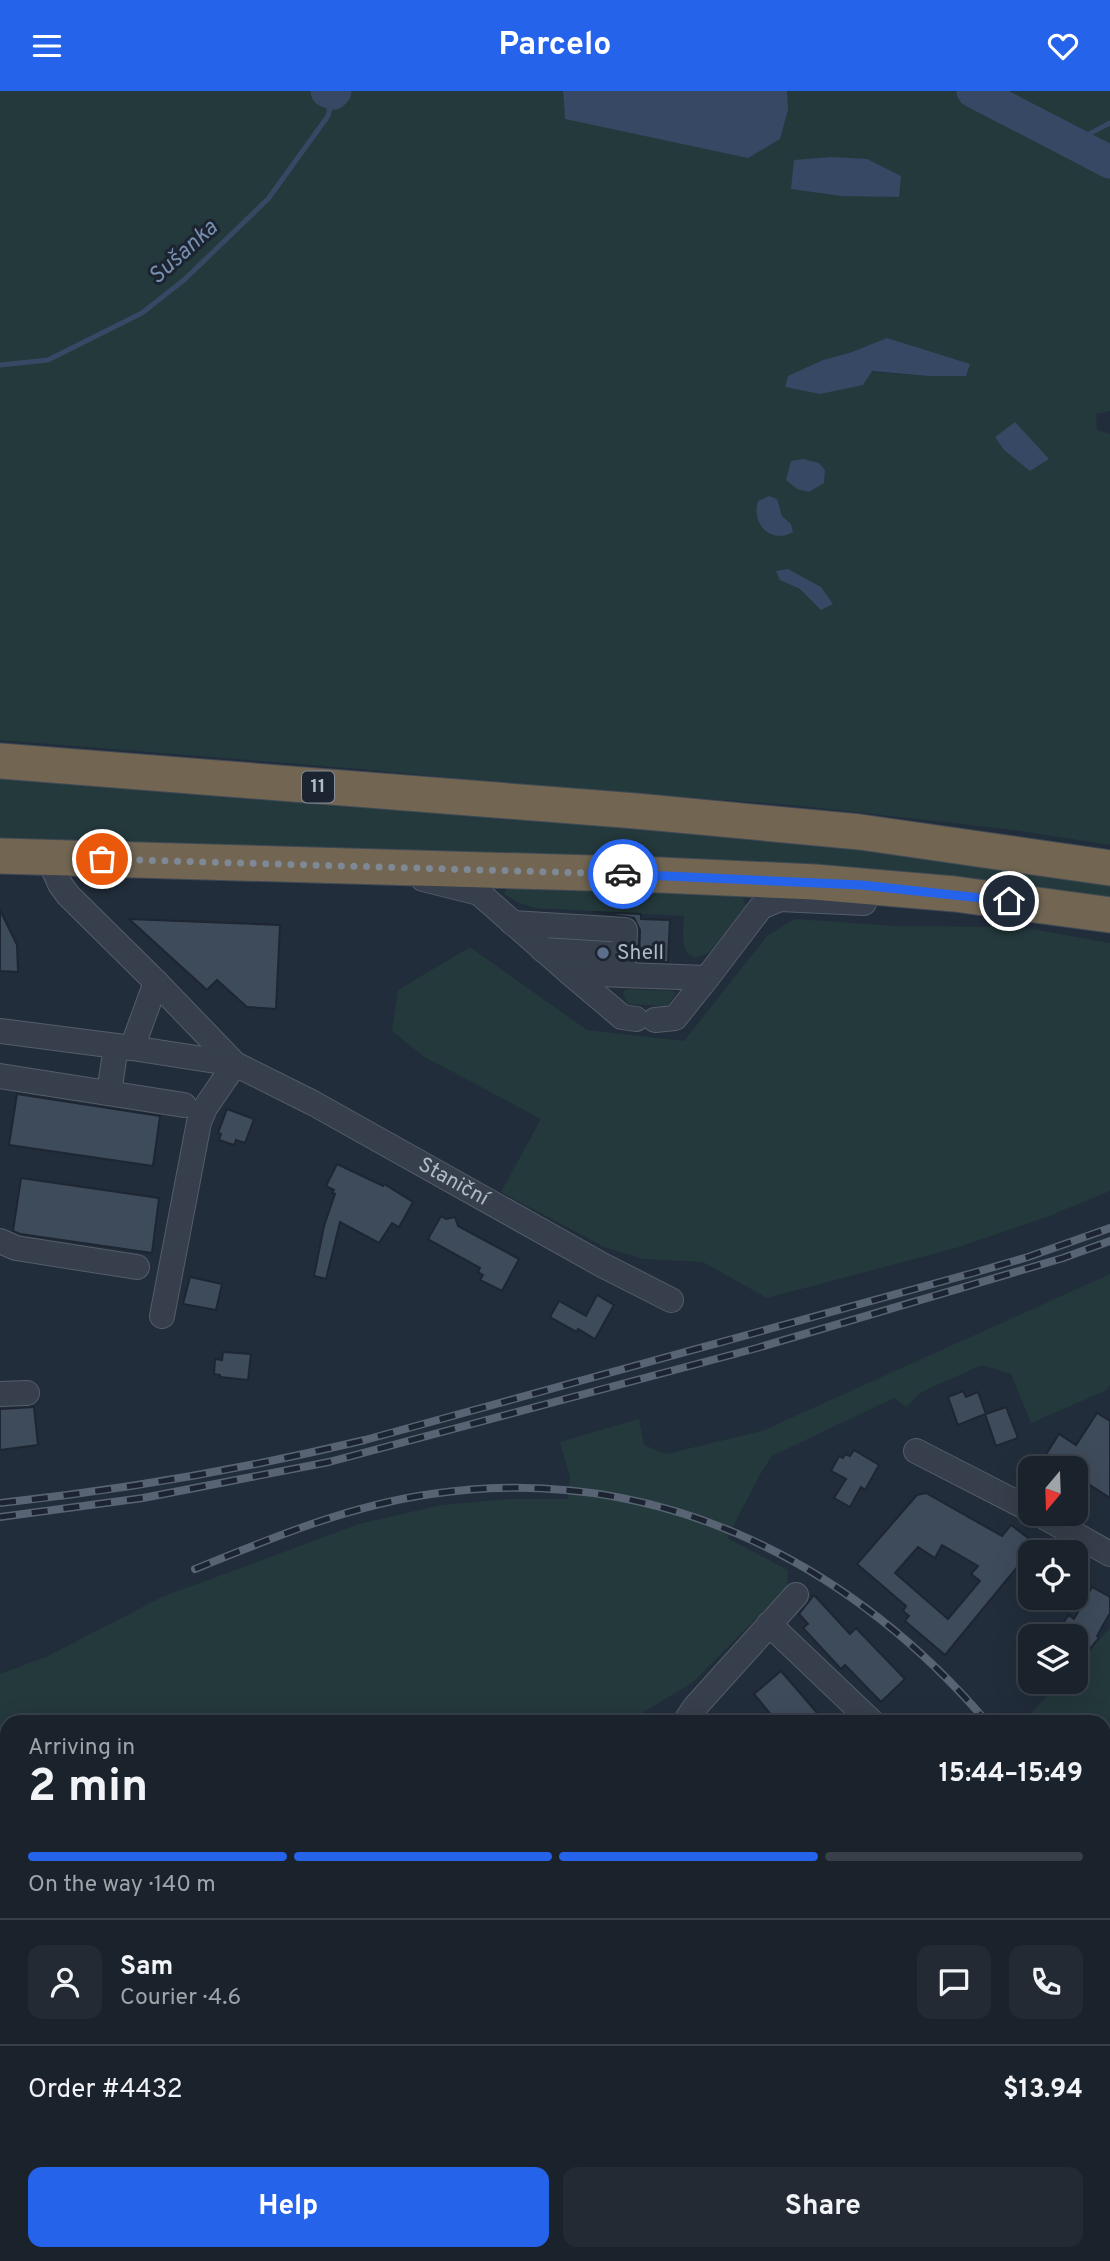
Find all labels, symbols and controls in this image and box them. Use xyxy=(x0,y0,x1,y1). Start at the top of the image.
text: Parcelo xyxy=(499,26,611,66)
icon: menu xyxy=(28,27,66,65)
icon: heart xyxy=(1044,27,1082,65)
water label: Sušanka xyxy=(143,214,225,292)
road number: 11 xyxy=(302,771,334,803)
pin xyxy=(72,829,132,889)
courier xyxy=(588,839,658,909)
icon: bag xyxy=(83,840,121,878)
icon: car xyxy=(604,855,642,893)
pin xyxy=(979,871,1039,931)
icon: home xyxy=(990,882,1028,920)
place label: Shell xyxy=(617,940,664,967)
marker: Shell xyxy=(595,945,611,961)
street label: Staniční xyxy=(413,1151,495,1213)
north arrow xyxy=(1018,1456,1088,1526)
map controls xyxy=(1018,1456,1088,1694)
button: locate xyxy=(1018,1540,1088,1610)
button: layers xyxy=(1018,1624,1088,1694)
text: Arriving in xyxy=(28,1734,135,1763)
text: 15:44–15:49 xyxy=(939,1758,1083,1791)
text: 2 min xyxy=(28,1759,148,1818)
text: On the way · 140 m xyxy=(28,1871,216,1900)
button: person xyxy=(28,1945,102,2019)
button: chat xyxy=(917,1945,991,2019)
button: phone xyxy=(1009,1945,1083,2019)
text: Sam xyxy=(120,1951,173,1984)
text: Courier · 4.6 xyxy=(120,1984,241,2013)
text: Order #4432 xyxy=(28,2074,183,2107)
text: $13.94 xyxy=(1003,2074,1083,2107)
button: Help xyxy=(28,2167,549,2247)
button: Share xyxy=(563,2167,1083,2247)

